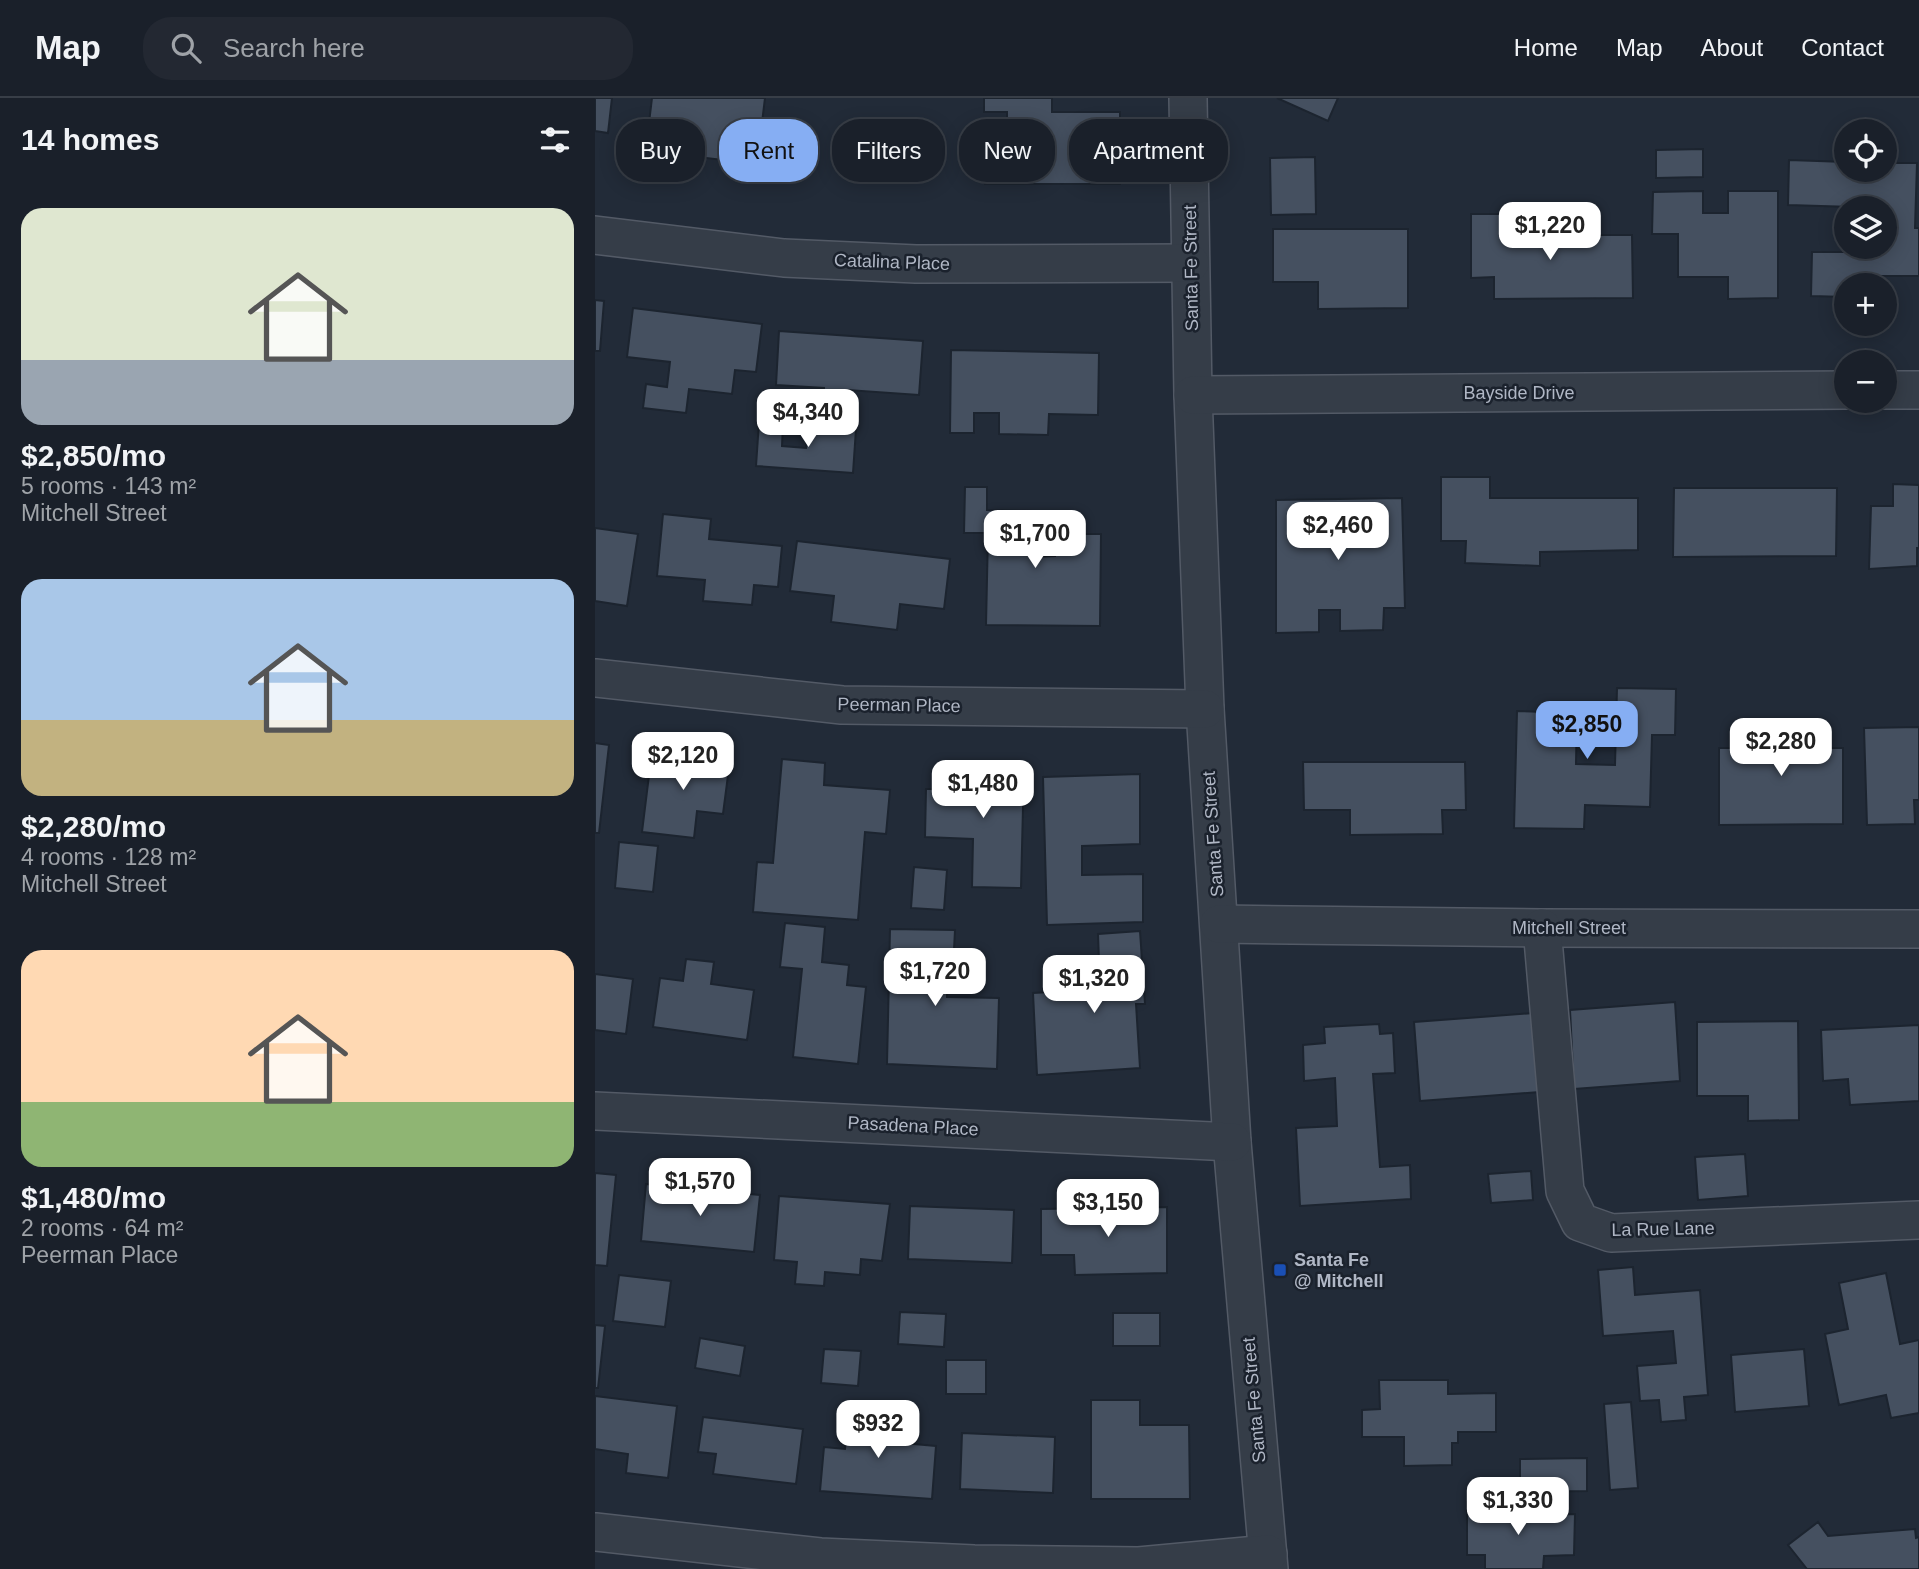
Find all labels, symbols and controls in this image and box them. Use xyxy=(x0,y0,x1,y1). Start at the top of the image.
search box xyxy=(143,17,633,80)
text: Map xyxy=(35,29,101,66)
icon: search xyxy=(167,29,205,67)
text: Search here xyxy=(223,33,365,63)
text: Home xyxy=(1514,34,1578,61)
text: Map xyxy=(1616,34,1663,61)
text: About xyxy=(1701,34,1763,61)
text: Contact xyxy=(1801,34,1884,61)
chip: Buy xyxy=(616,119,705,182)
chip: Rent xyxy=(719,119,818,182)
chip: Filters xyxy=(832,119,945,182)
chip: New xyxy=(959,119,1055,182)
chip: Apartment xyxy=(1069,119,1228,182)
map controls xyxy=(1834,119,1897,413)
button: locate xyxy=(1834,119,1897,182)
icon: filters xyxy=(536,121,574,159)
text: 14 homes xyxy=(21,123,159,156)
button: layers xyxy=(1834,196,1897,259)
pin: $1,220 xyxy=(1493,202,1607,262)
street label: Santa Fe Street xyxy=(1180,205,1202,331)
text: $1,220 xyxy=(1515,212,1585,238)
street label: Catalina Place xyxy=(834,250,950,274)
icon: home xyxy=(235,254,361,380)
button: + xyxy=(1834,273,1897,336)
button: − xyxy=(1834,350,1897,413)
street label: Bayside Drive xyxy=(1463,383,1575,403)
pin: $4,340 xyxy=(751,390,865,449)
text: $4,340 xyxy=(773,399,843,425)
text: $2,850/mo xyxy=(21,439,166,472)
text: 5 rooms · 143 m² xyxy=(21,473,196,499)
text: Mitchell Street xyxy=(21,500,167,526)
pin: $2,460 xyxy=(1281,503,1395,562)
pin: $1,700 xyxy=(978,510,1092,570)
text: $2,460 xyxy=(1303,512,1373,538)
text: $1,700 xyxy=(1000,520,1070,546)
icon: home xyxy=(235,625,361,751)
street label: Peerman Place xyxy=(837,694,961,716)
pin: $2,850 xyxy=(1530,702,1644,761)
text: $2,850 xyxy=(1552,711,1622,737)
pin: $2,280 xyxy=(1724,718,1838,778)
text: $2,280 xyxy=(1746,728,1816,754)
pin: $2,120 xyxy=(626,732,740,792)
text: $2,120 xyxy=(648,742,718,768)
pin: $1,480 xyxy=(926,760,1040,820)
text: $1,480 xyxy=(948,770,1018,796)
street label: Santa Fe Street xyxy=(1199,770,1227,898)
text: $2,280/mo xyxy=(21,810,166,843)
text: 4 rooms · 128 m² xyxy=(21,844,196,870)
text: Mitchell Street xyxy=(21,871,167,897)
street label: Mitchell Street xyxy=(1512,918,1626,938)
pin: $1,720 xyxy=(878,948,992,1008)
pin: $1,320 xyxy=(1037,956,1151,1015)
text: $1,720 xyxy=(900,958,970,984)
text: $1,320 xyxy=(1059,965,1129,991)
icon: home xyxy=(235,996,361,1122)
street label: Pasadena Place xyxy=(847,1113,979,1139)
pin: $1,570 xyxy=(643,1158,757,1218)
text: $1,570 xyxy=(665,1168,735,1194)
pin: $3,150 xyxy=(1051,1180,1165,1239)
text: $1,480/mo xyxy=(21,1181,166,1214)
text: $3,150 xyxy=(1073,1189,1143,1215)
text: 2 rooms · 64 m² xyxy=(21,1215,183,1241)
street label: La Rue Lane xyxy=(1611,1218,1715,1240)
text: Peerman Place xyxy=(21,1242,178,1268)
place label: Santa Fe @ Mitchell xyxy=(1294,1250,1384,1291)
marker: Santa Fe @ Mitchell xyxy=(1272,1262,1288,1278)
street label: Santa Fe Street xyxy=(1239,1336,1269,1464)
pin: $932 xyxy=(837,1400,919,1460)
text: $932 xyxy=(852,1410,904,1436)
pin: $1,330 xyxy=(1461,1478,1575,1537)
text: $1,330 xyxy=(1483,1487,1553,1513)

